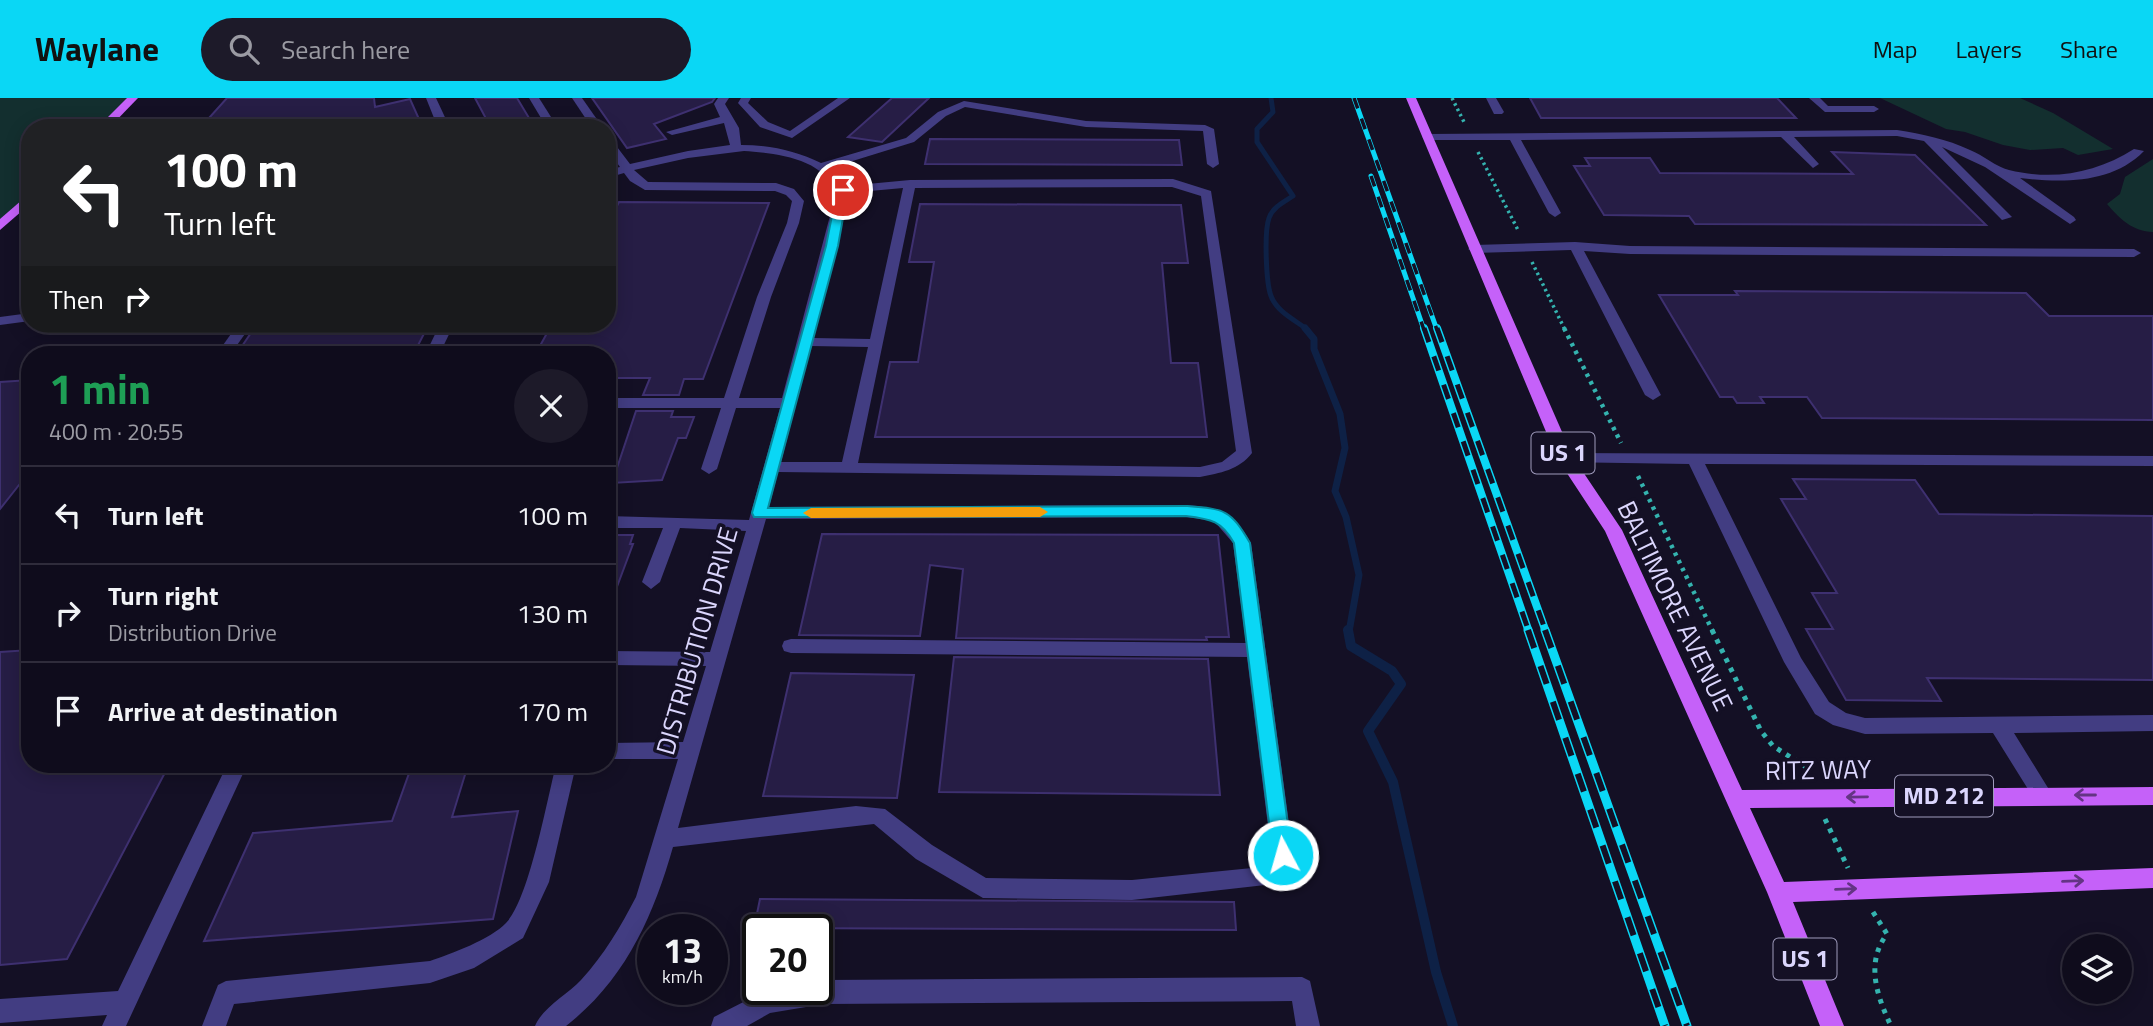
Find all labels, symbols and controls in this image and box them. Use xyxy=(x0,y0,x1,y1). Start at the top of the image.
search box xyxy=(201,18,691,81)
text: Waylane xyxy=(35,24,159,74)
icon: search xyxy=(225,30,263,68)
text: Search here xyxy=(281,30,410,69)
text: Map xyxy=(1873,31,1918,67)
text: Layers xyxy=(1956,31,2022,67)
text: Share xyxy=(2060,31,2118,67)
text: 100 m xyxy=(164,131,298,206)
icon: left xyxy=(49,147,140,238)
pin xyxy=(813,160,873,220)
icon: arrive xyxy=(824,171,862,209)
text: Turn left xyxy=(164,199,276,247)
text: Then xyxy=(49,280,104,319)
icon: right xyxy=(118,280,156,318)
text: 1 min xyxy=(49,356,151,420)
button: close xyxy=(514,369,588,443)
text: 400 m · 20:55 xyxy=(49,414,184,449)
road number: US 1 xyxy=(1532,432,1594,474)
street label: BALTIMORE AVENUE xyxy=(1608,494,1743,717)
icon: left xyxy=(49,496,87,534)
text: Turn left xyxy=(108,496,203,535)
text: 100 m xyxy=(517,496,588,535)
street label: DISTRIBUTION DRIVE xyxy=(645,522,748,759)
text: Turn right xyxy=(108,576,219,615)
icon: right xyxy=(49,594,87,632)
text: 130 m xyxy=(517,594,588,633)
text: Distribution Drive xyxy=(108,615,277,650)
icon: arrive xyxy=(49,692,87,730)
text: Arrive at destination xyxy=(108,692,338,731)
text: 170 m xyxy=(517,692,588,731)
street label: RITZ WAY xyxy=(1764,749,1872,790)
road number: MD 212 xyxy=(1895,776,1993,816)
one-way arrow xyxy=(2074,788,2097,802)
one-way arrow xyxy=(1846,790,1869,804)
position arrow xyxy=(1246,818,1320,892)
one-way arrow xyxy=(2061,874,2084,887)
one-way arrow xyxy=(1834,883,1857,896)
speed limit sign: 20 xyxy=(742,914,833,1005)
text: 13 xyxy=(663,923,702,977)
map controls xyxy=(2062,934,2132,1004)
button: layers xyxy=(2062,934,2132,1004)
road number: US 1 xyxy=(1773,938,1836,980)
text: km/h xyxy=(662,963,703,990)

